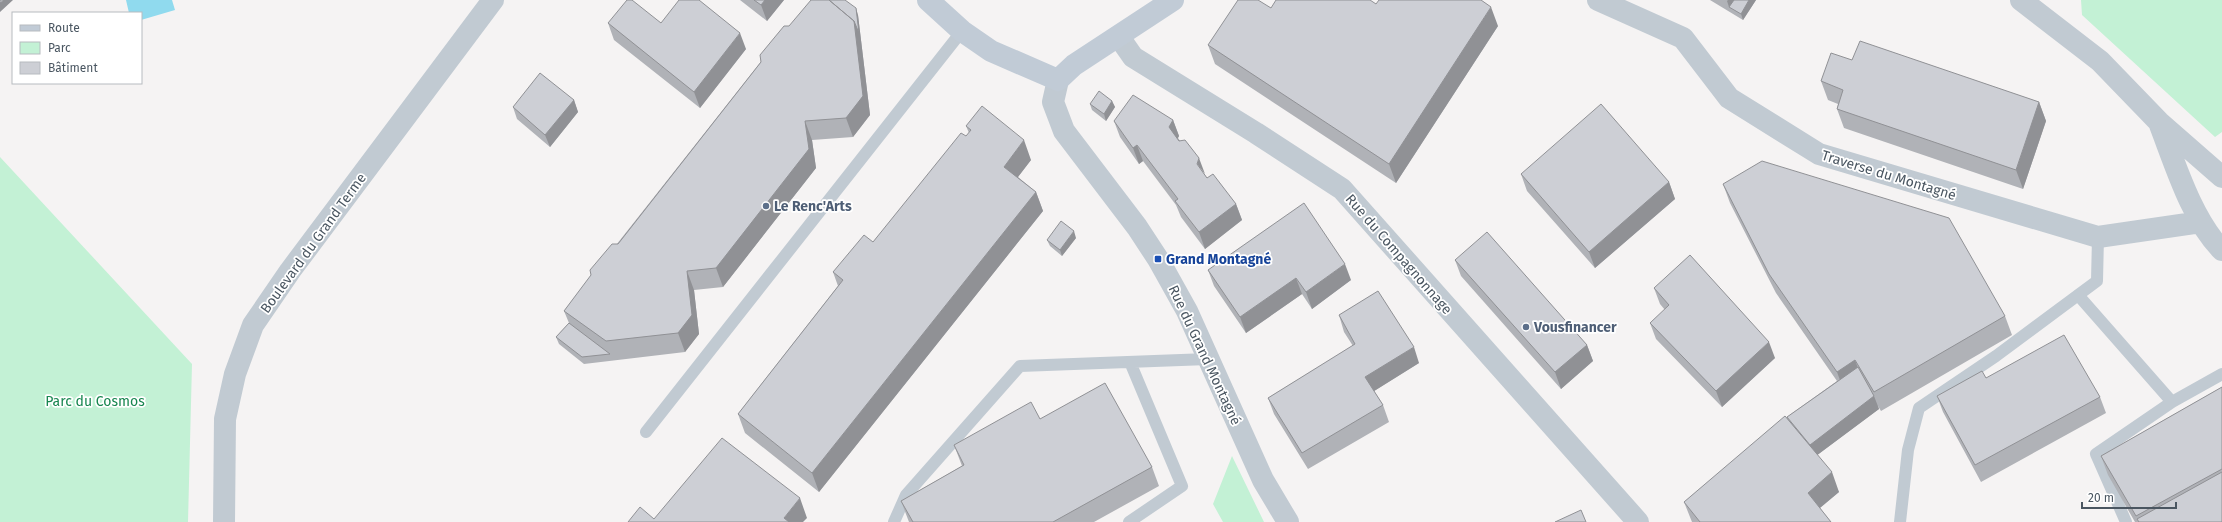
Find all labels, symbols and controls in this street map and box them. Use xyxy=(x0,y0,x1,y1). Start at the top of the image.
legend xyxy=(12,12,142,84)
text: Route xyxy=(48,21,80,35)
text: Parc xyxy=(48,41,71,55)
text: Bâtiment xyxy=(48,61,98,75)
street label: Traverse du Montagné xyxy=(1820,147,1958,204)
street label: Boulevard du Grand Terme xyxy=(257,170,370,317)
street label: Rue du Compagnonnage xyxy=(1342,191,1455,318)
place label: Le Renc'Arts xyxy=(774,198,852,215)
marker: Le Renc'Arts xyxy=(761,201,771,211)
place label: Grand Montagné xyxy=(1166,251,1271,268)
marker: Grand Montagné xyxy=(1153,254,1163,264)
street label: Rue du Grand Montagné xyxy=(1165,282,1245,428)
place label: Vousfinancer xyxy=(1533,319,1617,336)
marker: Vousfinancer xyxy=(1521,322,1531,332)
park label: Parc du Cosmos xyxy=(45,393,145,410)
scale bar xyxy=(2082,484,2176,510)
text: 20 m xyxy=(2088,491,2114,505)

